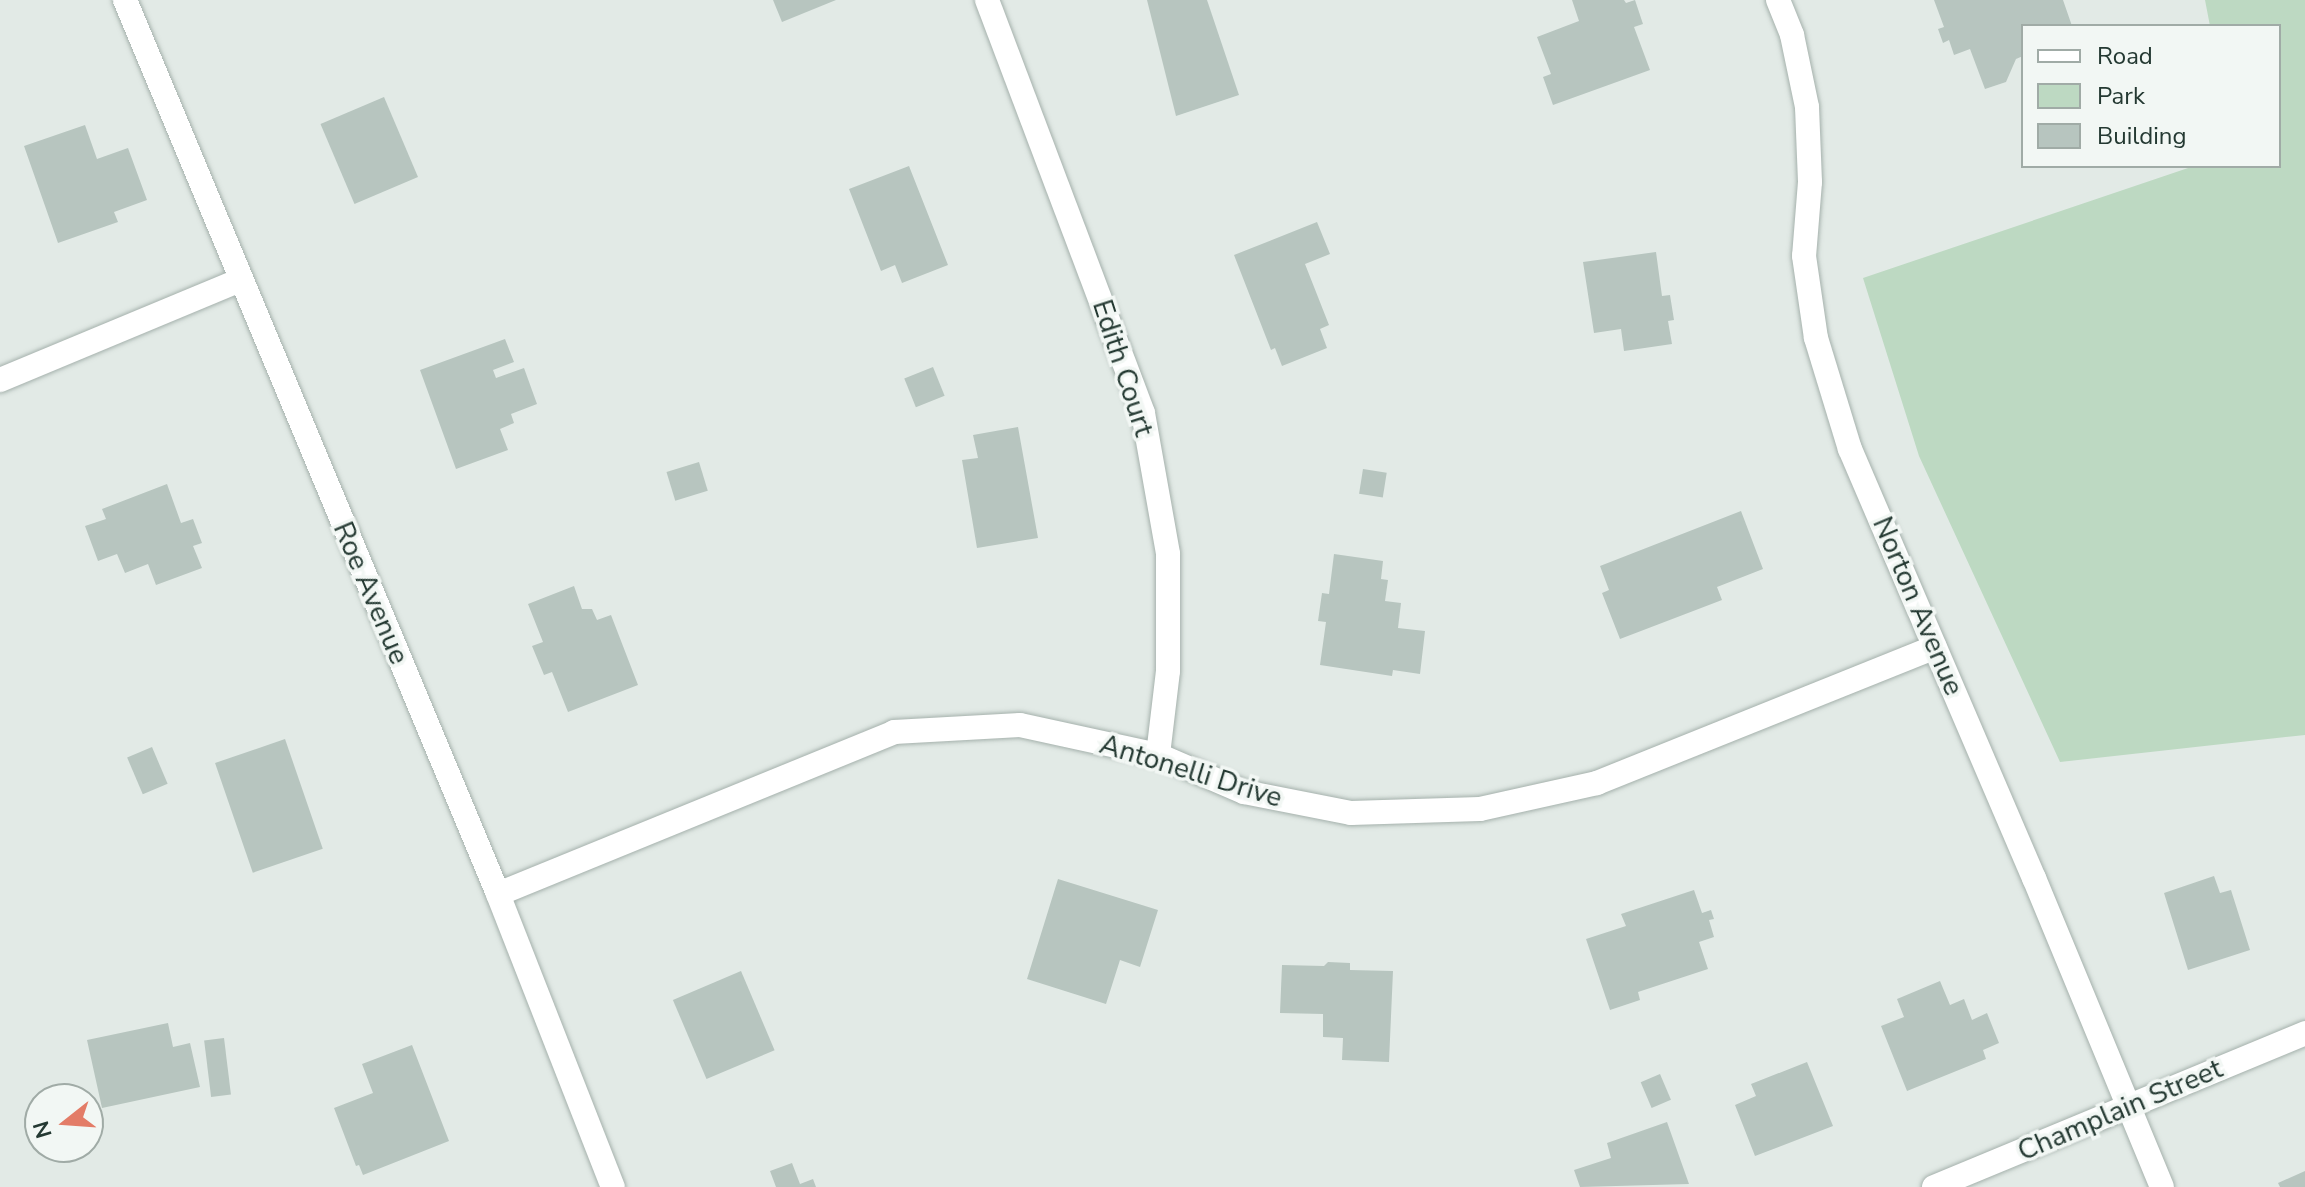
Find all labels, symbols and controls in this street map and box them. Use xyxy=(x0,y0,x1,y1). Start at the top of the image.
legend xyxy=(2021,24,2281,168)
text: Road xyxy=(2097,40,2153,72)
text: Park xyxy=(2097,80,2145,112)
text: Building xyxy=(2097,120,2187,152)
street label: Edith Court xyxy=(1085,295,1161,441)
street label: Norton Avenue xyxy=(1865,512,1971,700)
street label: Roe Avenue xyxy=(326,517,416,669)
street label: Antonelli Drive xyxy=(1096,727,1286,815)
street label: Champlain Street xyxy=(2013,1052,2227,1168)
north arrow xyxy=(24,1083,104,1163)
text: N xyxy=(26,1117,60,1142)

